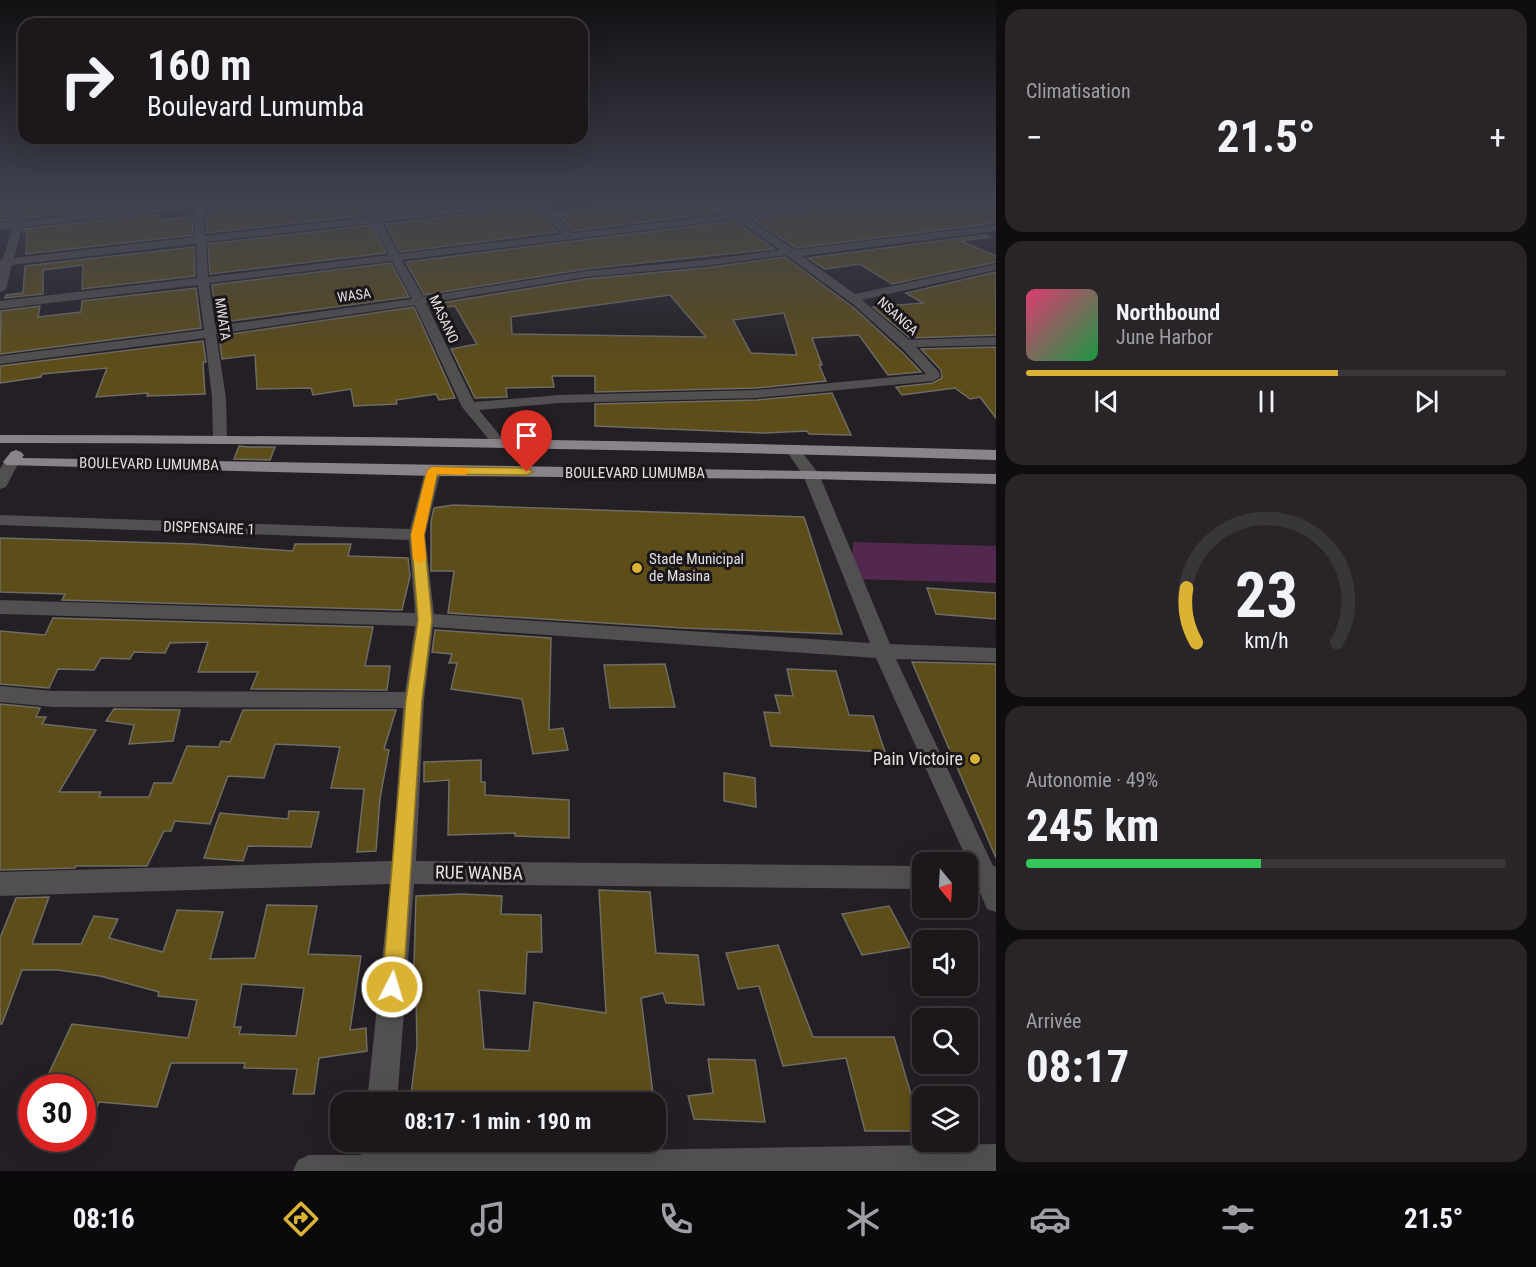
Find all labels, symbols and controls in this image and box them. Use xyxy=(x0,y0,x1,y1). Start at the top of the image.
text: 160 m xyxy=(147,41,252,90)
icon: right xyxy=(48,42,126,120)
text: Climatisation xyxy=(1026,79,1131,103)
text: Boulevard Lumumba xyxy=(147,91,364,123)
text: 21.5° xyxy=(1217,110,1315,163)
text: − xyxy=(1026,118,1043,157)
text: + xyxy=(1490,118,1506,157)
street label: WASA xyxy=(336,285,372,305)
street label: MASANO xyxy=(426,292,462,346)
street label: NSANGA xyxy=(874,294,922,338)
street label: MWATA xyxy=(212,297,234,341)
text: Northbound xyxy=(1116,300,1220,325)
text: June Harbor xyxy=(1116,325,1213,349)
icon: previous xyxy=(1090,385,1123,418)
icon: pause xyxy=(1250,385,1283,418)
icon: next xyxy=(1410,385,1443,418)
pin xyxy=(501,410,552,472)
icon: arrive xyxy=(510,419,543,452)
street label: BOULEVARD LUMUMBA xyxy=(79,454,219,474)
street label: BOULEVARD LUMUMBA xyxy=(565,464,705,482)
street label: DISPENSAIRE 1 xyxy=(163,517,255,539)
place label: Stade Municipal de Masina xyxy=(649,550,744,585)
text: 23 xyxy=(1234,559,1298,632)
marker: Stade Municipal de Masina xyxy=(630,561,644,575)
text: km/h xyxy=(1244,628,1288,653)
place label: Pain Victoire xyxy=(873,748,963,769)
marker: Pain Victoire xyxy=(968,752,982,766)
text: Autonomie · 49% xyxy=(1026,768,1158,792)
text: 245 km xyxy=(1026,799,1159,852)
north arrow xyxy=(912,852,978,918)
map controls xyxy=(912,852,978,1152)
street label: RUE WANBA xyxy=(435,861,524,884)
button: sound xyxy=(912,930,978,996)
position arrow xyxy=(360,955,424,1019)
button: search xyxy=(912,1008,978,1074)
text: Arrivée xyxy=(1026,1009,1082,1033)
text: 08:17 xyxy=(1026,1040,1129,1093)
speed limit sign: 30 xyxy=(18,1074,96,1152)
button: layers xyxy=(912,1086,978,1152)
text: 08:17 · 1 min · 190 m xyxy=(405,1109,591,1134)
icon: directions xyxy=(280,1198,322,1240)
icon: music xyxy=(467,1198,509,1240)
icon: phone xyxy=(655,1198,697,1240)
icon: climate xyxy=(842,1198,884,1240)
icon: car xyxy=(1029,1198,1071,1240)
icon: filters xyxy=(1217,1198,1259,1240)
text: 08:16 xyxy=(73,1203,135,1235)
text: 21.5° xyxy=(1404,1203,1463,1235)

